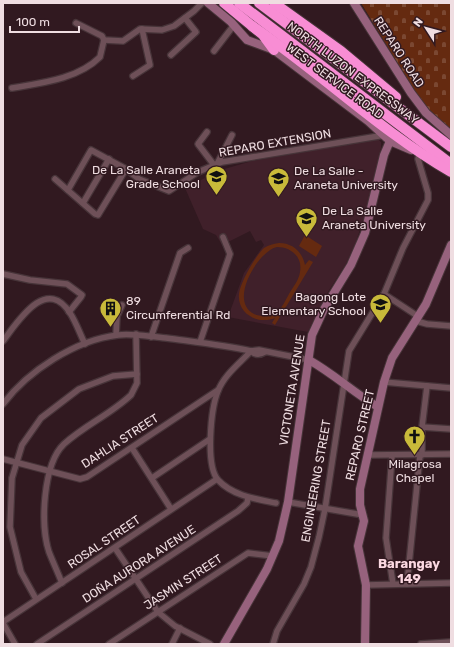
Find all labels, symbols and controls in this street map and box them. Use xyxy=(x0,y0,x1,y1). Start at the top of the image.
scale bar xyxy=(10,8,79,34)
north arrow xyxy=(406,8,446,48)
street label: REPARO ROAD xyxy=(371,14,427,90)
text: 100 m xyxy=(16,15,50,29)
street label: NORTH LUZON EXPRESSWAY xyxy=(284,19,422,127)
street label: WEST SERVICE ROAD xyxy=(284,40,386,122)
street label: REPARO EXTENSION xyxy=(218,126,332,160)
place label: De La Salle Araneta Grade School xyxy=(92,163,200,191)
school or university icon: De La Salle Araneta Grade School xyxy=(203,164,229,197)
place label: De La Salle - Araneta University xyxy=(294,164,398,192)
school or university icon: De La Salle - Araneta University xyxy=(266,165,292,198)
place label: De La Salle Araneta University xyxy=(322,204,426,232)
school or university icon: De La Salle Araneta University xyxy=(293,205,319,238)
place label: Bagong Lote Elementary School xyxy=(261,290,366,318)
school or university icon: Bagong Lote Elementary School xyxy=(368,291,394,324)
place label: 89 Circumferential Rd xyxy=(126,294,230,322)
building icon: 89 Circumferential Rd xyxy=(97,295,123,328)
street label: VICTONETA AVENUE xyxy=(276,333,308,447)
street label: REPARO STREET xyxy=(343,388,377,482)
street label: DAHLIA STREET xyxy=(79,411,161,471)
street label: ENGINEERING STREET xyxy=(298,419,334,543)
church icon: Milagrosa Chapel xyxy=(402,424,428,457)
place label: Milagrosa Chapel xyxy=(388,457,442,485)
street label: ROSAL STREET xyxy=(65,513,143,571)
street label: DOÑA AURORA AVENUE xyxy=(80,522,198,606)
street label: JASMIN STREET xyxy=(141,551,225,613)
district label: Barangay 149 xyxy=(378,556,440,586)

